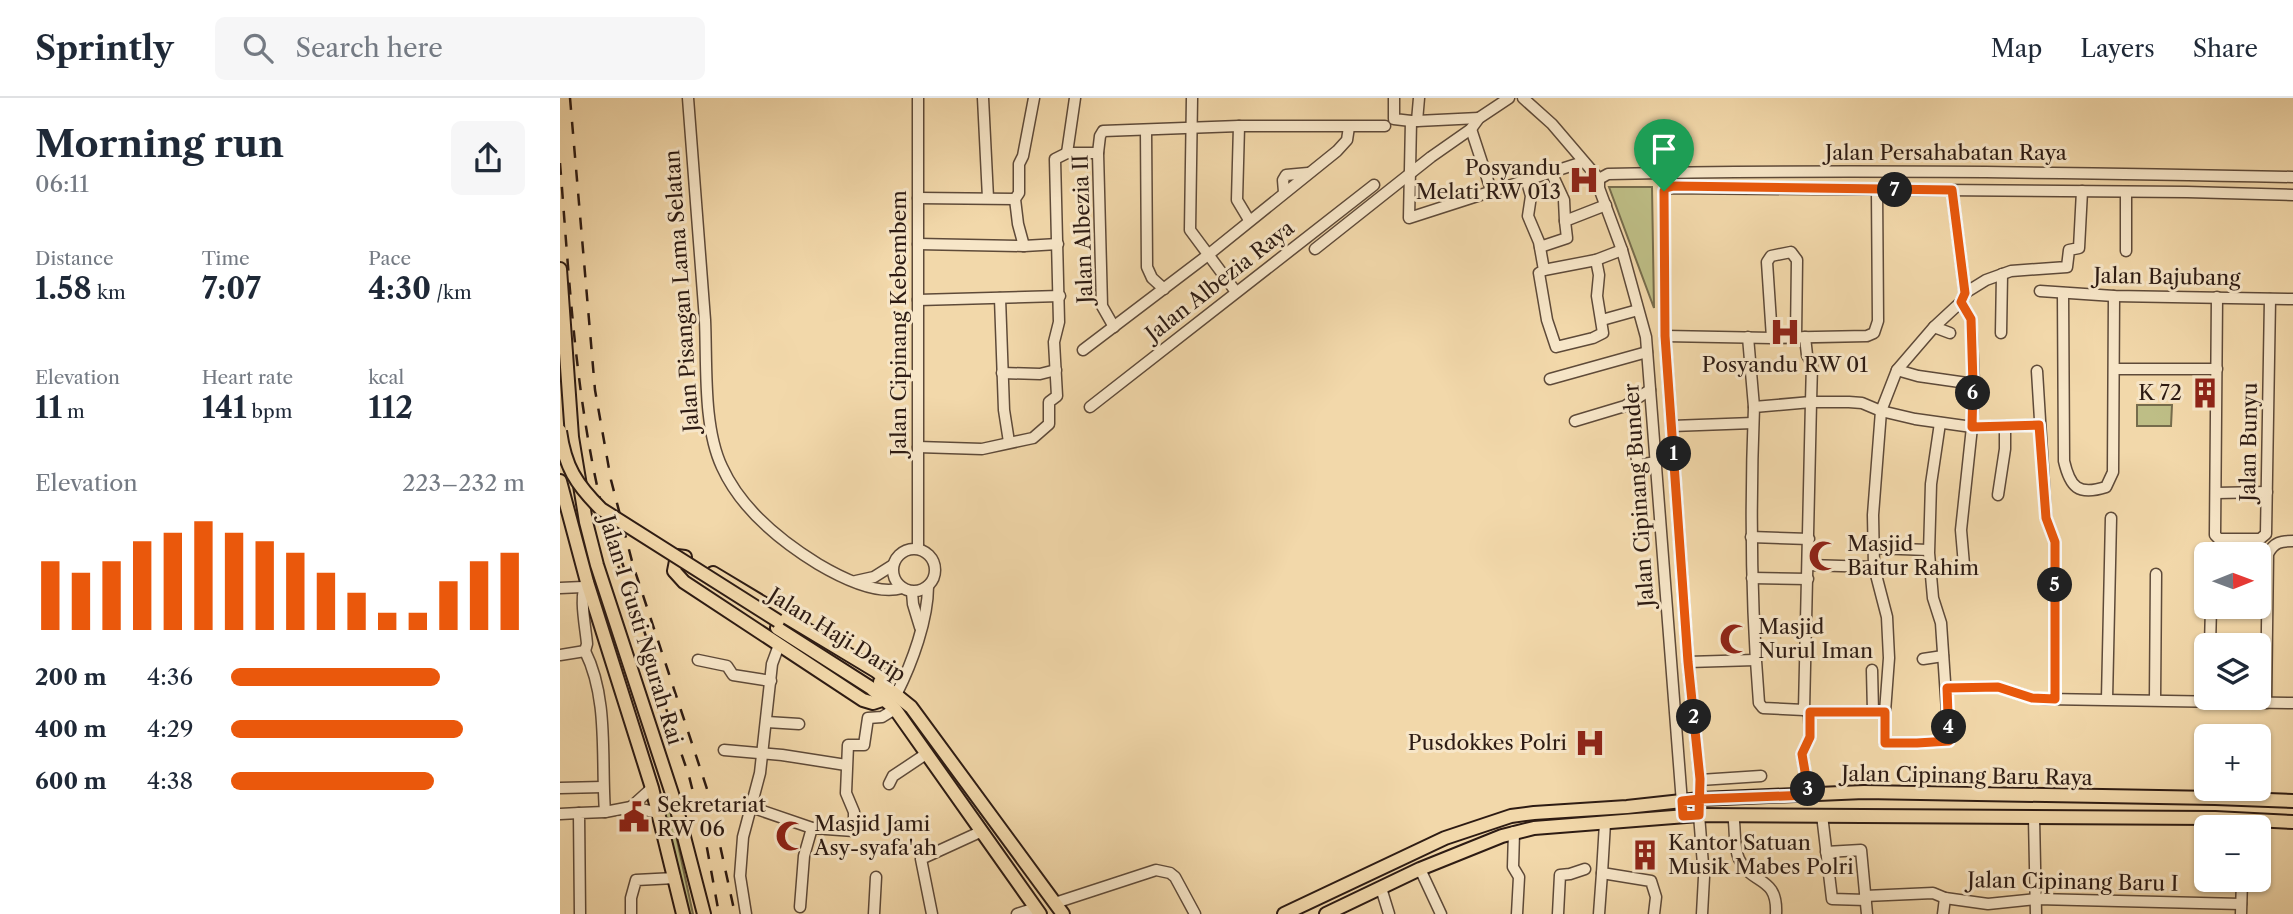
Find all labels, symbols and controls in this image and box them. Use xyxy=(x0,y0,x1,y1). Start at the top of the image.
search box xyxy=(215,17,705,80)
text: Sprintly xyxy=(35,28,173,69)
icon: search xyxy=(239,29,277,67)
text: Search here xyxy=(295,32,443,64)
text: Map xyxy=(1991,34,2042,63)
text: Layers xyxy=(2080,34,2155,63)
text: Share xyxy=(2193,34,2258,63)
pin xyxy=(1634,119,1694,191)
text: Morning run xyxy=(35,120,284,167)
button: share xyxy=(451,121,525,195)
icon: arrive xyxy=(1645,130,1683,168)
street label: Jalan Persahabatan Raya xyxy=(1822,140,2068,165)
street label: Jalan Pisangan Lama Selatan xyxy=(659,149,704,436)
street label: Jalan Albezia II xyxy=(1067,154,1098,307)
place label: Posyandu Melati RW 013 xyxy=(1416,155,1561,204)
hospital icon: Posyandu Melati RW 013 xyxy=(1567,163,1601,197)
text: 06:11 xyxy=(35,170,89,198)
pin: 7 xyxy=(1878,172,1912,208)
text: 7 xyxy=(1890,178,1899,201)
street label: Jalan Cipinang Kebembem xyxy=(886,190,911,459)
street label: Jalan Albezia Raya xyxy=(1138,214,1300,348)
text: Distance xyxy=(35,247,114,270)
text: Time xyxy=(202,247,250,270)
text: Pace xyxy=(368,247,411,270)
street label: Jalan Bajubang xyxy=(2090,263,2242,290)
text: 1.58 xyxy=(35,270,92,307)
text: 7:07 xyxy=(202,270,261,307)
text: 4:30 xyxy=(368,270,431,307)
text: km xyxy=(92,281,126,304)
text: /km xyxy=(431,281,472,304)
hospital icon: Posyandu RW 01 xyxy=(1768,315,1802,349)
place label: Posyandu RW 01 xyxy=(1702,352,1868,377)
text: Elevation xyxy=(35,366,120,389)
text: Heart rate xyxy=(202,366,293,389)
text: kcal xyxy=(368,366,404,389)
pin: 6 xyxy=(1956,376,1990,410)
building icon: K 72 xyxy=(2188,376,2222,410)
place label: K 72 xyxy=(2138,380,2182,405)
text: 6 xyxy=(1967,381,1978,404)
street label: Jalan Cipinang Bunder xyxy=(1618,382,1659,611)
street label: Jalan Bunyu xyxy=(2235,382,2262,505)
text: 11 xyxy=(35,389,62,426)
text: 141 xyxy=(202,389,246,426)
text: 112 xyxy=(368,389,413,426)
text: m xyxy=(62,400,85,423)
text: bpm xyxy=(246,400,292,423)
pin: 1 xyxy=(1656,436,1692,472)
text: 1 xyxy=(1669,442,1678,465)
text: Elevation xyxy=(35,469,138,497)
text: 223–232 m xyxy=(402,469,525,497)
street label: Jalan I Gusti Ngurah Rai xyxy=(594,509,688,747)
place label: Masjid Baitur Rahim xyxy=(1847,531,1979,580)
mosque icon: Masjid Baitur Rahim xyxy=(1807,539,1841,573)
north arrow xyxy=(2194,542,2272,620)
map controls xyxy=(2194,542,2271,892)
pin: 5 xyxy=(2038,568,2072,602)
text: 5 xyxy=(2049,573,2060,596)
street label: Jalan Haji Darip xyxy=(761,581,911,687)
place label: Masjid Nurul Iman xyxy=(1758,614,1873,663)
mosque icon: Masjid Nurul Iman xyxy=(1718,622,1752,656)
button: layers xyxy=(2194,633,2271,710)
text: 200 m xyxy=(35,663,107,691)
text: 4:36 xyxy=(147,663,193,691)
pin: 2 xyxy=(1676,700,1712,734)
text: 2 xyxy=(1688,705,1699,728)
pin: 4 xyxy=(1932,710,1966,744)
text: 400 m xyxy=(35,715,107,743)
text: 4:29 xyxy=(147,715,193,743)
text: 4 xyxy=(1943,715,1954,738)
button: + xyxy=(2194,724,2271,801)
hospital icon: Pusdokkes Polri xyxy=(1573,726,1607,760)
place label: Pusdokkes Polri xyxy=(1408,730,1567,755)
street label: Jalan Cipinang Baru Raya xyxy=(1838,761,2094,790)
text: 600 m xyxy=(35,767,107,795)
text: 4:38 xyxy=(147,767,193,795)
pin: 3 xyxy=(1790,772,1826,806)
text: 3 xyxy=(1802,777,1813,800)
place label: Sekretariat RW 06 xyxy=(657,792,767,841)
public building icon: Sekretariat RW 06 xyxy=(617,800,651,834)
place label: Masjid Jami Asy-syafa'ah xyxy=(813,811,937,860)
button: − xyxy=(2194,815,2271,892)
mosque icon: Masjid Jami Asy-syafa'ah xyxy=(774,819,808,853)
place label: Kantor Satuan Musik Mabes Polri xyxy=(1668,830,1854,879)
building icon: Kantor Satuan Musik Mabes Polri xyxy=(1628,838,1662,872)
street label: Jalan Cipinang Baru I xyxy=(1964,867,2179,896)

